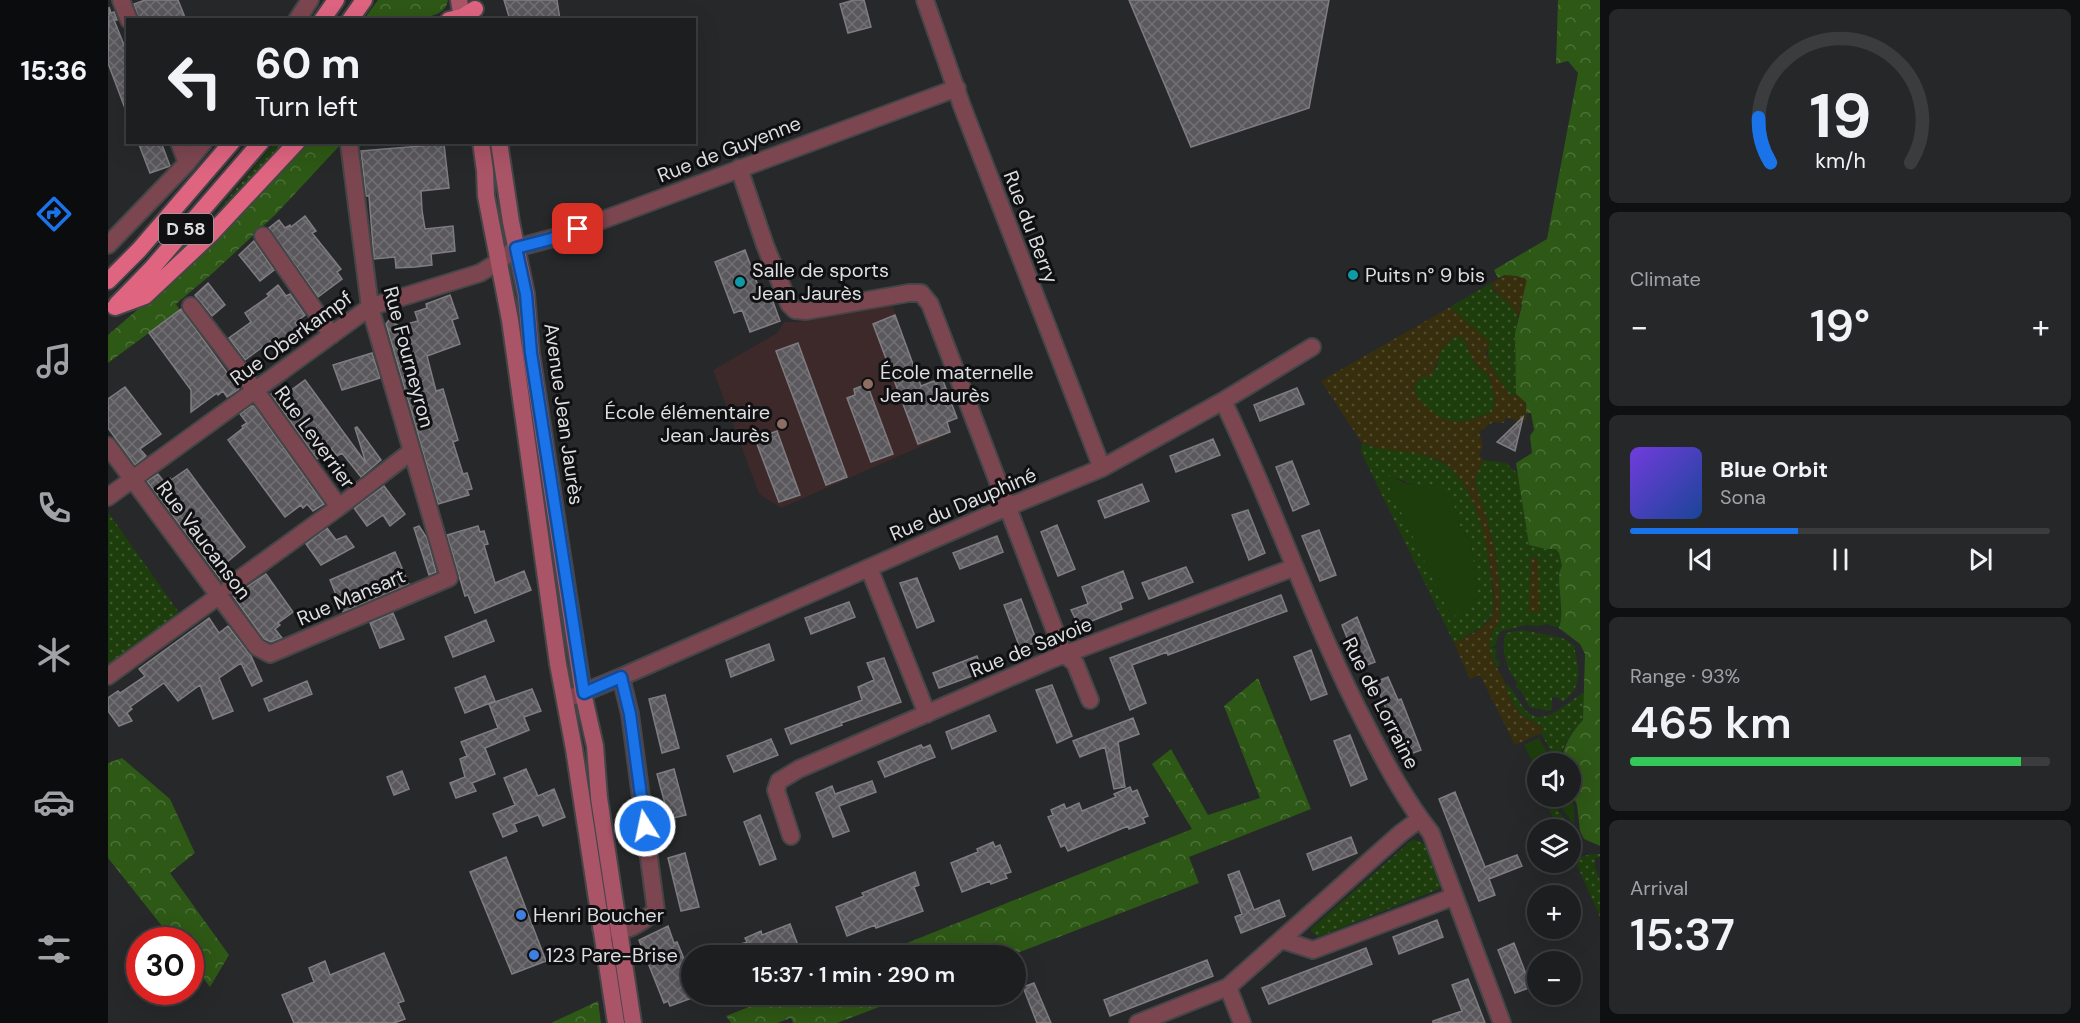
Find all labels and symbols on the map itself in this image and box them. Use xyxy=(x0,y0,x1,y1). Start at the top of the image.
street label: Rue de Guyenne xyxy=(654,110,804,188)
street label: Rue du Berry xyxy=(998,167,1064,287)
pin xyxy=(552,203,603,254)
road number: D 58 xyxy=(159,214,213,244)
place label: Salle de sports Jean Jaurès xyxy=(752,257,889,306)
place label: Puits n° 9 bis xyxy=(1365,262,1485,288)
marker: Puits n° 9 bis xyxy=(1346,268,1360,282)
marker: Salle de sports Jean Jaurès xyxy=(733,275,747,289)
street label: Rue Fourneyron xyxy=(378,284,440,430)
street label: Rue Oberkampf xyxy=(225,285,357,391)
street label: Avenue Jean Jaurès xyxy=(538,322,590,506)
place label: École maternelle Jean Jaurès xyxy=(880,359,1034,408)
marker: École maternelle Jean Jaurès xyxy=(861,377,875,391)
street label: Rue Leverrier xyxy=(269,380,361,494)
place label: École élémentaire Jean Jaurès xyxy=(605,399,770,448)
marker: École élémentaire Jean Jaurès xyxy=(775,417,789,431)
street label: Rue du Dauphiné xyxy=(886,461,1040,547)
street label: Rue Vaucanson xyxy=(151,476,257,604)
street label: Rue Mansart xyxy=(293,562,409,632)
street label: Rue de Savoie xyxy=(966,611,1096,683)
street label: Rue de Lorraine xyxy=(1337,633,1425,773)
position arrow xyxy=(613,794,677,858)
place label: Henri Boucher xyxy=(533,902,664,928)
marker: Henri Boucher xyxy=(514,908,528,922)
speed limit sign: 30 xyxy=(126,927,204,1005)
place label: 123 Pare-Brise xyxy=(546,942,678,968)
marker: 123 Pare-Brise xyxy=(527,948,541,962)

